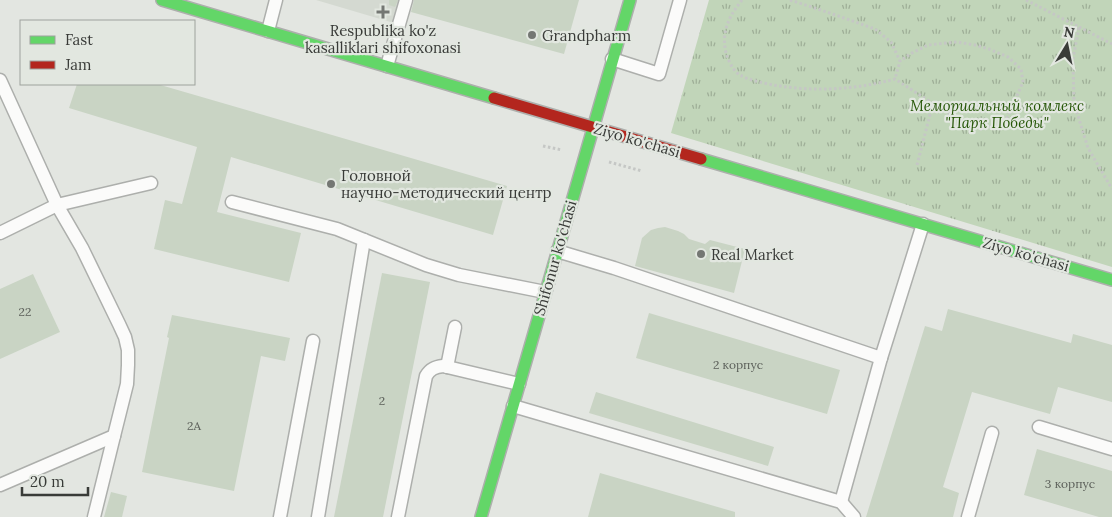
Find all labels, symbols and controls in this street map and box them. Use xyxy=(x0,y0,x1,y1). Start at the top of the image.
marker: Respublika ko'z kasalliklari shifoxonasi xyxy=(376,5,390,19)
legend xyxy=(20,20,195,85)
north arrow xyxy=(1042,20,1092,70)
place label: Respublika ko'z kasalliklari shifoxonasi xyxy=(305,21,461,57)
text: N xyxy=(1062,22,1076,42)
place label: Grandpharm xyxy=(542,26,631,45)
marker: Grandpharm xyxy=(526,29,538,41)
text: Fast xyxy=(65,30,93,49)
text: Jam xyxy=(64,55,92,74)
park label: Мемориальный комлекс "Парк Победы" xyxy=(910,96,1084,132)
street label: Ziyo ko'chasi xyxy=(592,119,682,161)
place label: Головной научно-методический центр xyxy=(341,166,552,202)
marker: Головной научно-методический центр xyxy=(325,178,337,190)
street label: Shifonur ko'chasi xyxy=(529,198,581,318)
street label: Ziyo ko'chasi xyxy=(981,233,1071,275)
place label: Real Market xyxy=(711,245,794,264)
marker: Real Market xyxy=(695,248,707,260)
house number: 22 xyxy=(19,304,31,319)
house number: 2 корпус xyxy=(713,357,763,372)
house number: 2 xyxy=(379,393,385,408)
house number: 2A xyxy=(187,418,201,433)
scale bar xyxy=(22,464,89,496)
text: 20 m xyxy=(30,472,65,491)
house number: 3 корпус xyxy=(1045,476,1095,491)

